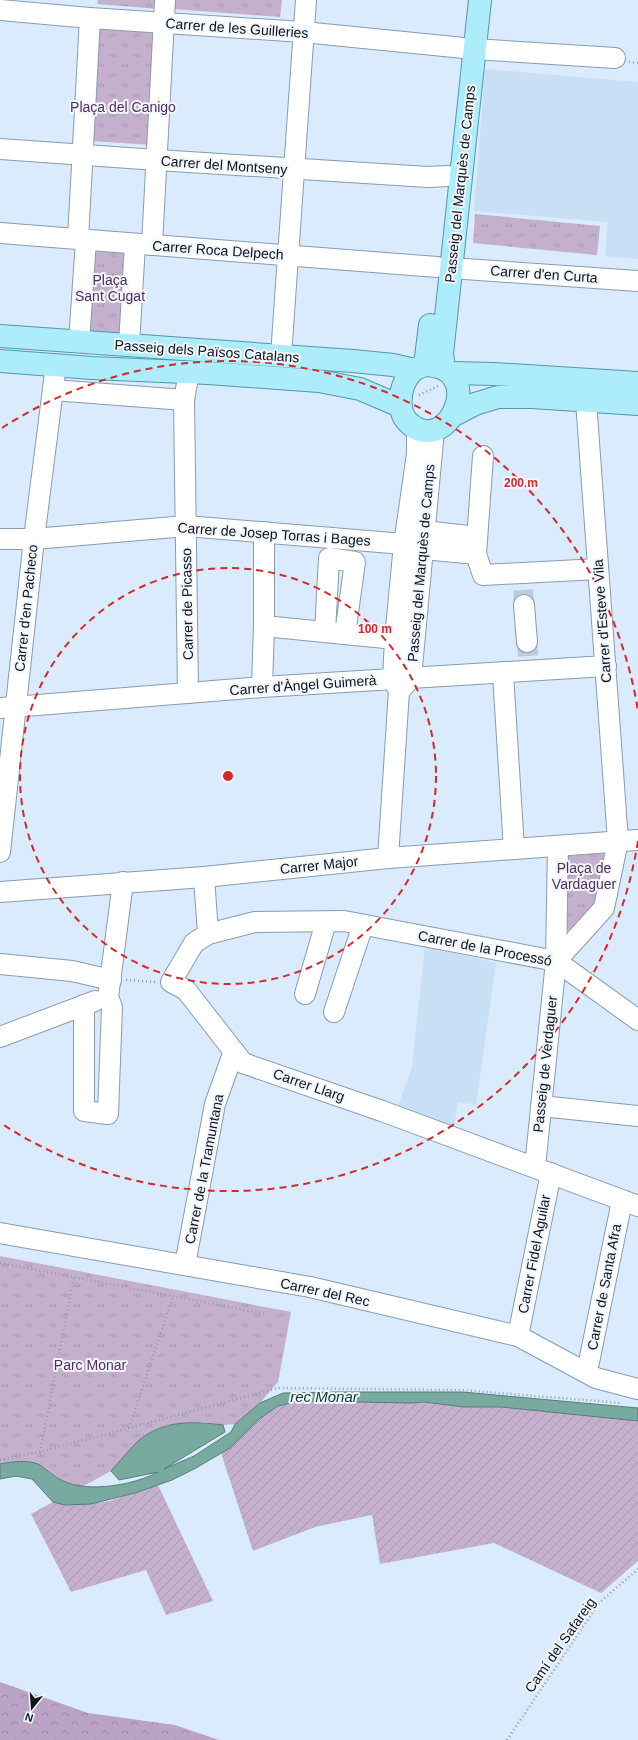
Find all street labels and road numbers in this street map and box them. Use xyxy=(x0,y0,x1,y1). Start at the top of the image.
street label: Carrer de les Guilleries xyxy=(165,15,309,41)
street label: Passeig del Marquès de Camps xyxy=(442,84,478,284)
street label: Carrer del Montseny xyxy=(160,153,288,177)
street label: Carrer Roca Delpech xyxy=(152,237,284,263)
street label: Carrer d'en Curta xyxy=(490,262,598,286)
street label: Passeig dels Països Catalans xyxy=(114,337,300,365)
street label: Passeig del Marquès de Camps xyxy=(404,463,438,663)
street label: Carrer de Josep Torras i Bages xyxy=(177,519,371,549)
street label: Carrer d'en Pacheco xyxy=(11,543,41,672)
street label: Carrer de Picasso xyxy=(178,548,196,660)
street label: Carrer d'Esteve Vila xyxy=(590,558,614,683)
street label: Carrer d'Àngel Guimerà xyxy=(229,672,377,698)
street label: Carrer Major xyxy=(279,853,359,877)
street label: Carrer de la Processó xyxy=(417,927,554,969)
street label: Passeig de Verdaguer xyxy=(530,994,560,1133)
street label: Carrer Llarg xyxy=(271,1065,347,1105)
street label: Carrer de la Tramuntana xyxy=(182,1092,226,1245)
street label: Carrer Fidel Aguilar xyxy=(515,1193,553,1315)
street label: Carrer de Santa Afra xyxy=(584,1222,624,1352)
street label: Carrer del Rec xyxy=(279,1275,371,1309)
street label: Camí del Safareig xyxy=(521,1595,599,1695)

